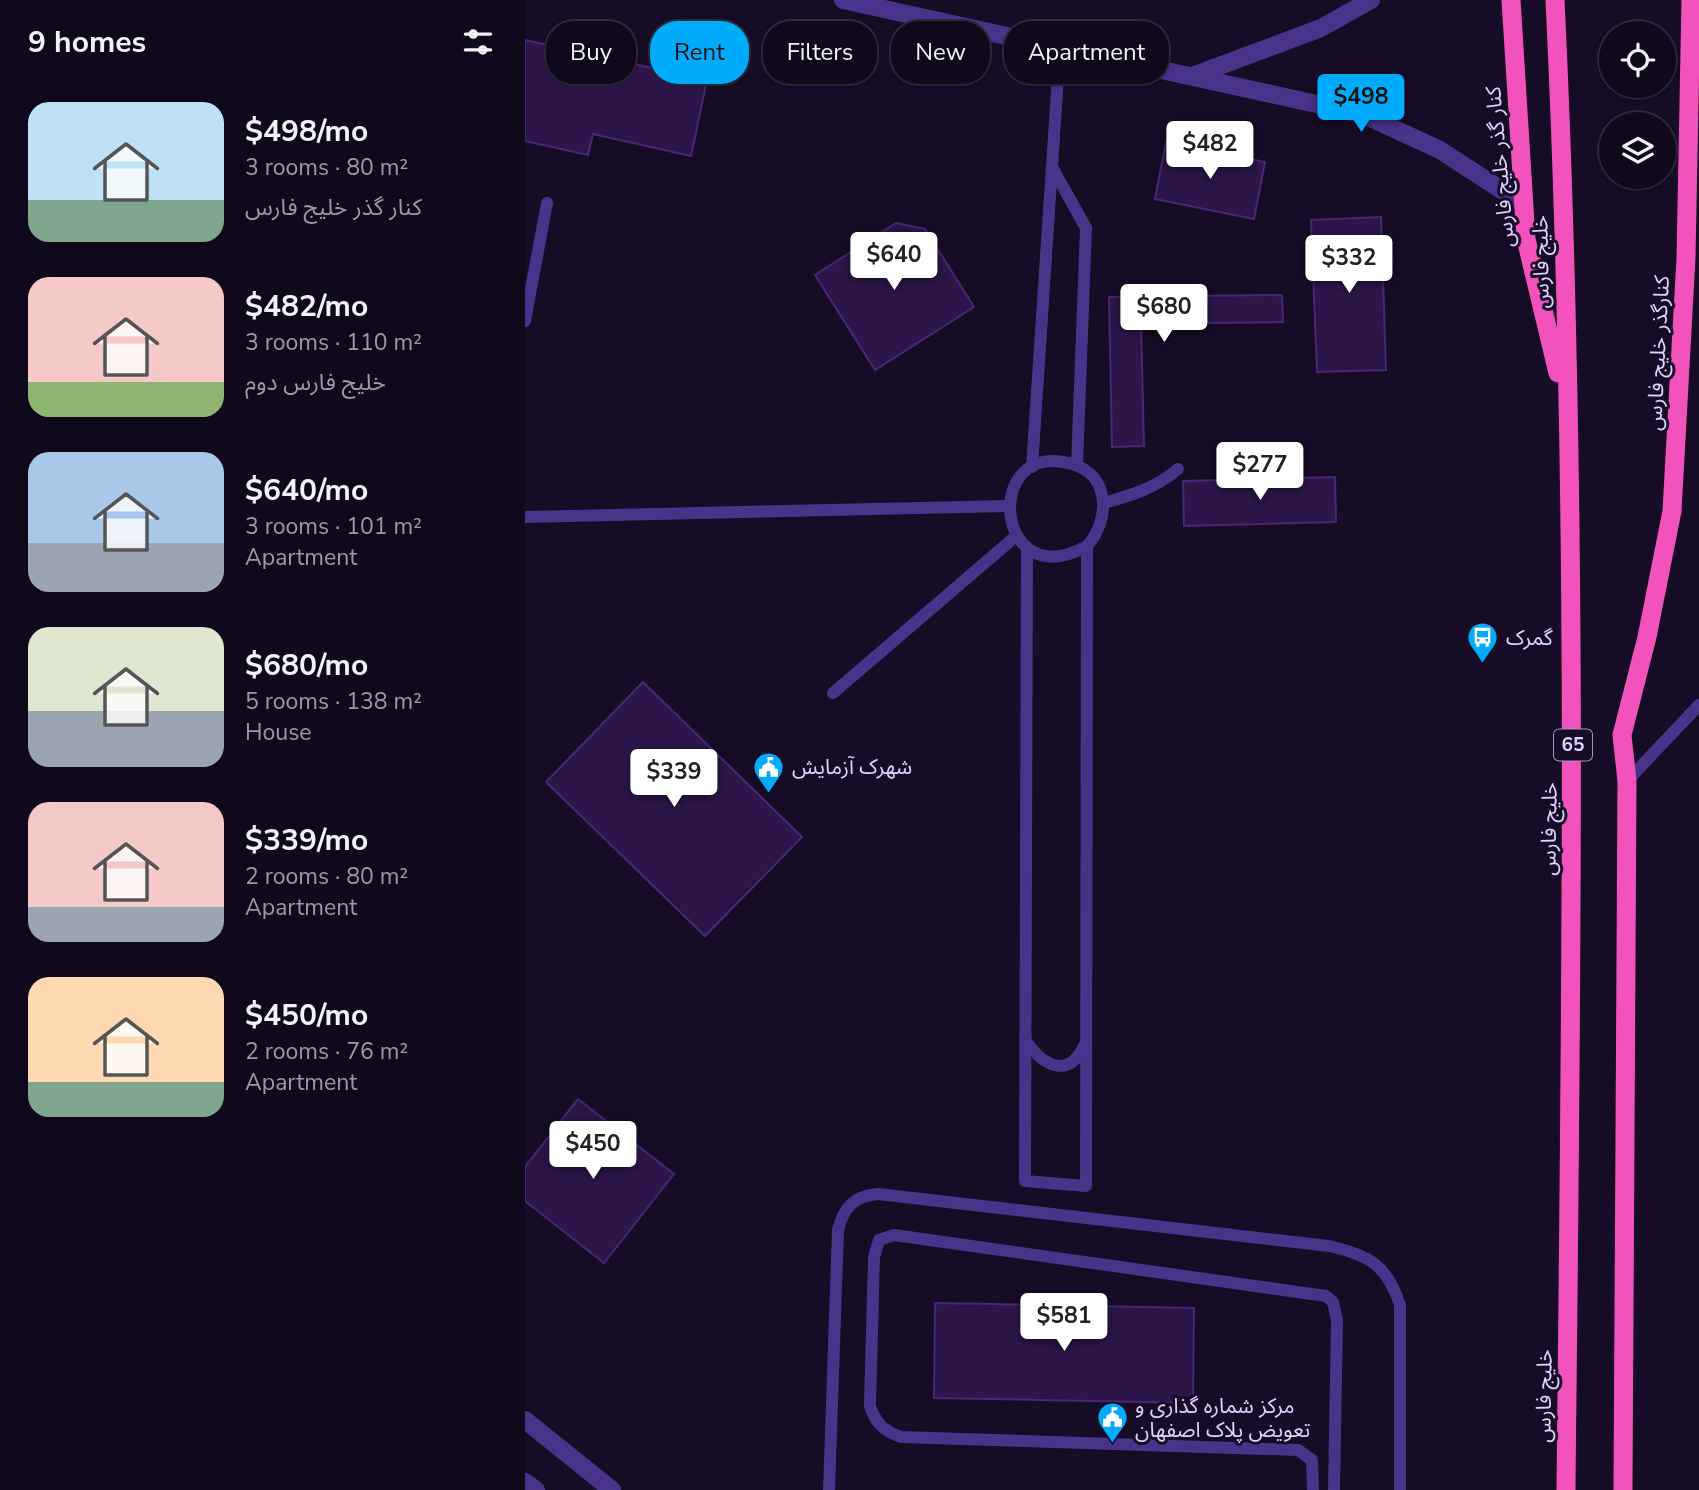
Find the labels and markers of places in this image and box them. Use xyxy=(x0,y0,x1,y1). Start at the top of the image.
pin: $498 xyxy=(1320,74,1402,134)
pin: $482 xyxy=(1169,122,1251,181)
pin: $640 xyxy=(853,232,935,292)
pin: $332 xyxy=(1308,236,1390,295)
pin: $680 xyxy=(1123,284,1205,344)
pin: $277 xyxy=(1219,442,1301,502)
bus stop icon: گمرک xyxy=(1466,621,1500,665)
place label: گمرک xyxy=(1506,624,1553,652)
pin: $339 xyxy=(633,750,715,809)
public building icon: شهرک آزمایش xyxy=(752,750,786,794)
place label: شهرک آزمایش xyxy=(792,753,912,781)
pin: $450 xyxy=(552,1122,634,1181)
pin: $581 xyxy=(1023,1294,1105,1353)
place label: مرکز شماره گذاری و تعویض پلاک اصفهان xyxy=(1135,1392,1310,1444)
public building icon: مرکز شماره گذاری و تعویض پلاک اصفهان xyxy=(1095,1401,1129,1445)

